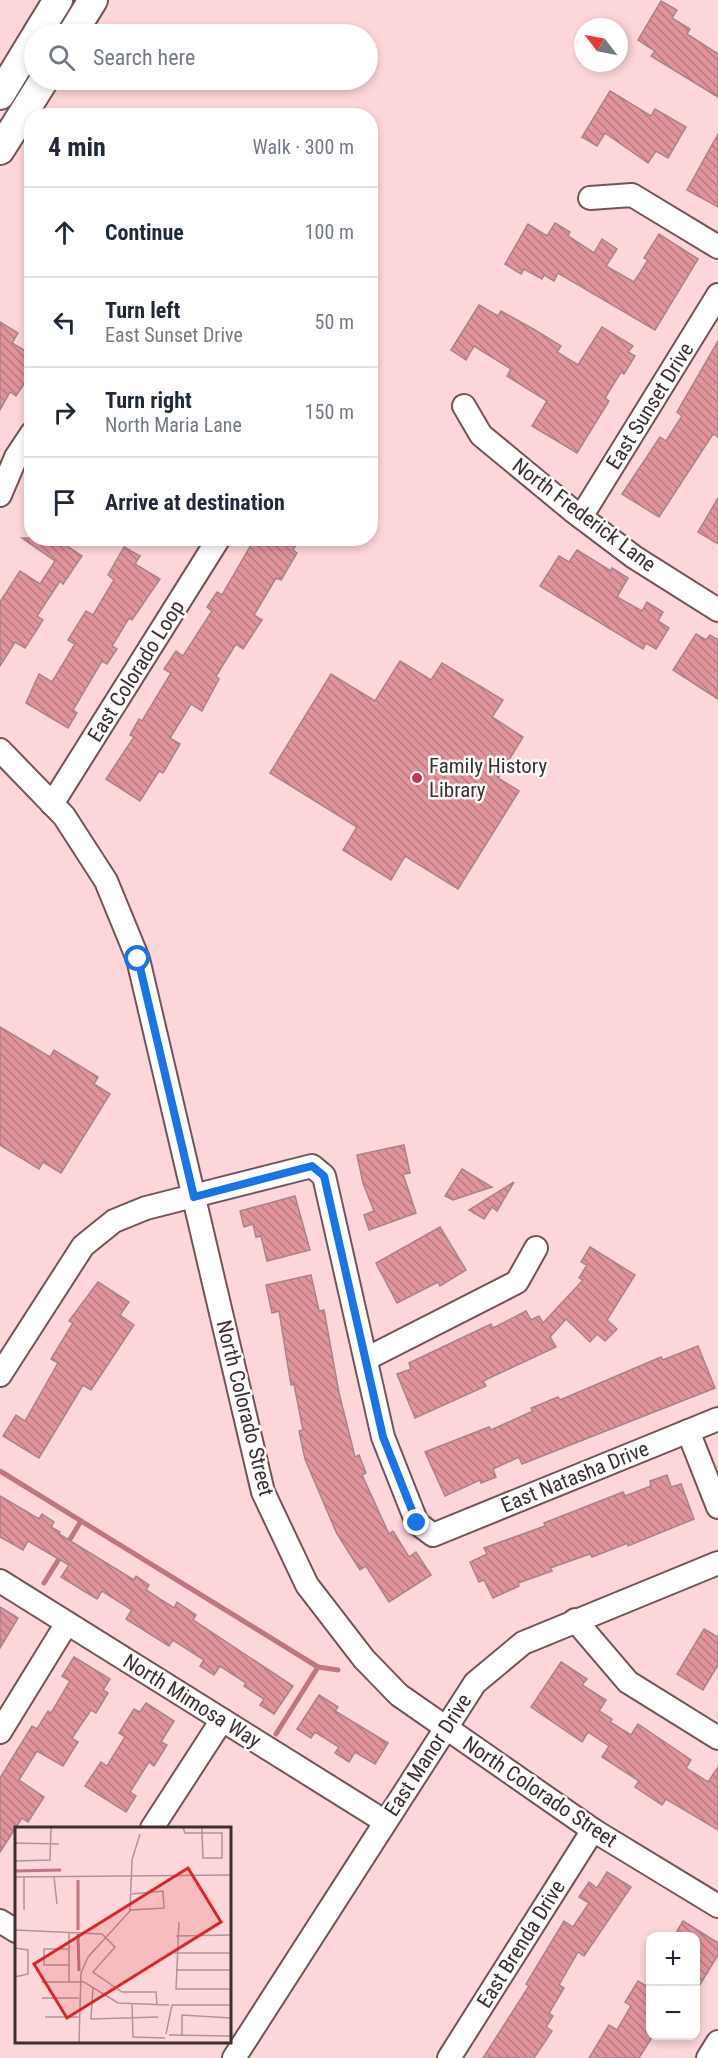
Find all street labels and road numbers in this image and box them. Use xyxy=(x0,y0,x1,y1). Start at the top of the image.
street label: East Sunset Drive xyxy=(601,338,699,474)
street label: North Frederick Lane xyxy=(508,453,660,577)
street label: East Colorado Loop xyxy=(83,596,189,746)
street label: North Colorado Street xyxy=(212,1318,278,1498)
street label: East Natasha Drive xyxy=(498,1436,652,1518)
street label: North Mimosa Way xyxy=(119,1649,265,1753)
street label: East Manor Drive xyxy=(380,1689,477,1821)
street label: North Colorado Street xyxy=(458,1732,622,1852)
street label: East Brenda Drive xyxy=(472,1876,570,2012)

